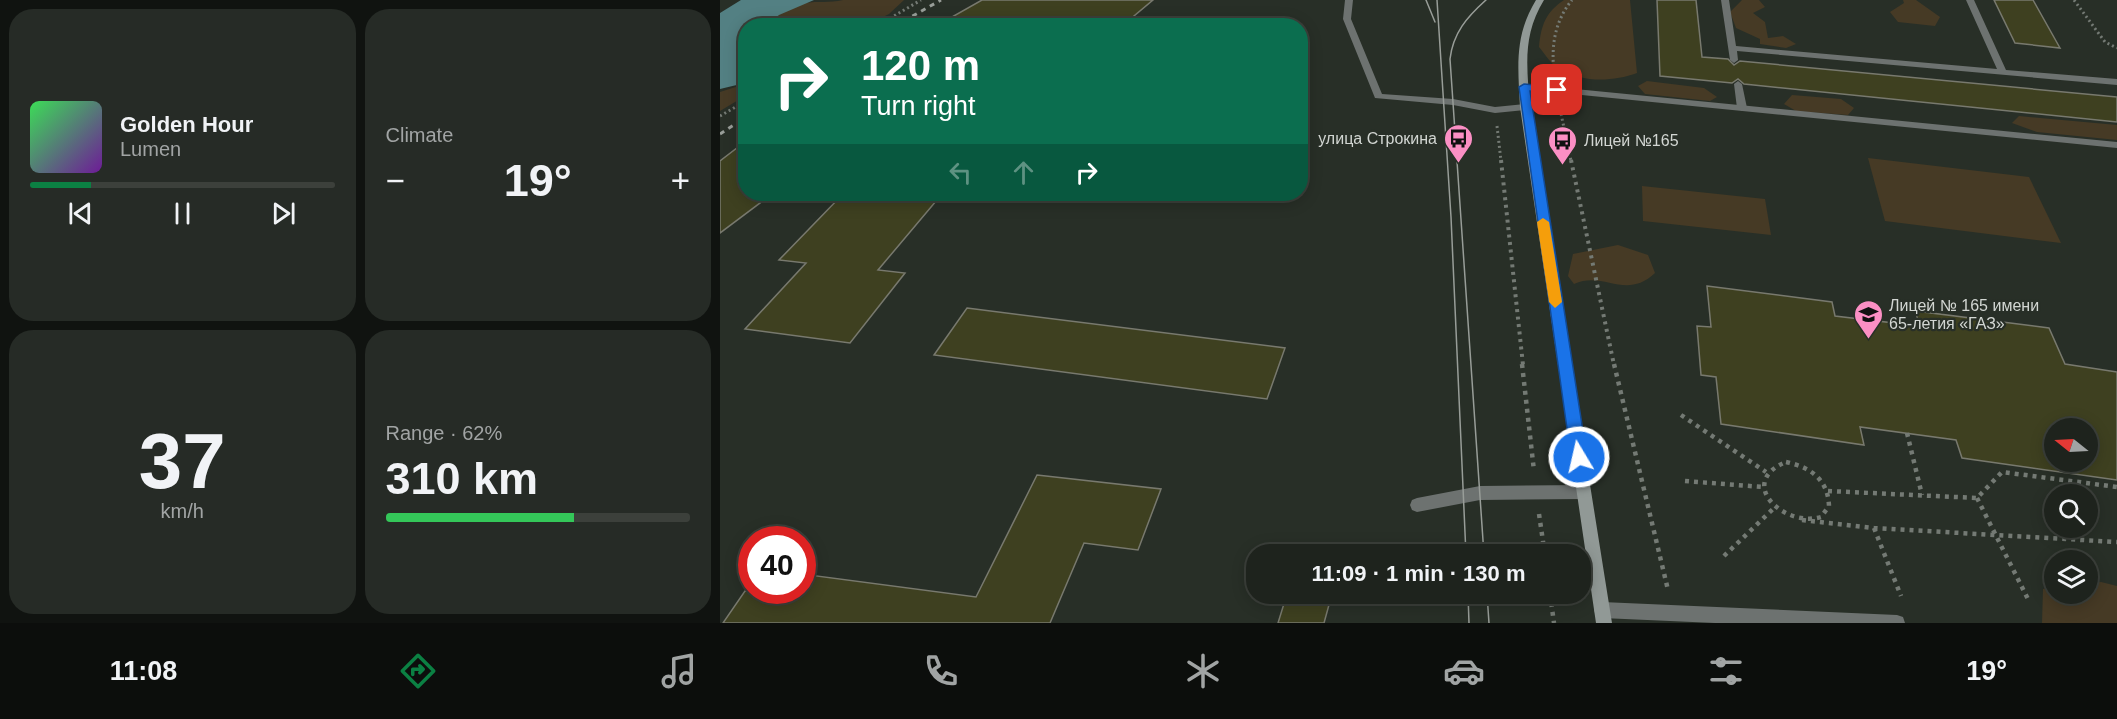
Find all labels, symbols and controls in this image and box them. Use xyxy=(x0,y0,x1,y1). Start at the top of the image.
icon: right xyxy=(762,42,840,120)
text: 120 m xyxy=(861,42,980,89)
pin xyxy=(1531,64,1582,115)
icon: arrive xyxy=(1540,73,1573,106)
text: Turn right xyxy=(861,91,976,121)
text: Golden Hour xyxy=(120,112,253,137)
bus stop icon: улица Строкина xyxy=(1442,122,1474,164)
text: Climate xyxy=(386,124,453,146)
bus stop icon: Лицей №165 xyxy=(1547,124,1579,166)
place label: улица Строкина xyxy=(1318,130,1437,147)
place label: Лицей №165 xyxy=(1584,132,1679,149)
text: Lumen xyxy=(120,138,181,160)
text: 19° xyxy=(504,155,572,206)
icon: left xyxy=(944,156,977,189)
icon: ahead xyxy=(1007,156,1040,189)
icon: right xyxy=(1070,156,1103,189)
text: − xyxy=(386,162,405,199)
text: + xyxy=(671,162,690,199)
icon: previous xyxy=(64,197,97,230)
icon: pause xyxy=(166,197,199,230)
icon: next xyxy=(267,197,300,230)
place label: Лицей № 165 имени 65-летия «ГАЗ» xyxy=(1889,297,2039,332)
school or university icon: Лицей № 165 имени 65-летия «ГАЗ» xyxy=(1852,298,1884,340)
text: 37 xyxy=(139,417,226,505)
north arrow xyxy=(2044,418,2098,472)
map controls xyxy=(2044,418,2098,604)
text: Range · 62% xyxy=(386,422,502,444)
position arrow xyxy=(1547,425,1611,489)
text: 310 km xyxy=(386,453,538,504)
button: search xyxy=(2044,484,2098,538)
text: km/h xyxy=(161,500,204,522)
speed limit sign: 40 xyxy=(738,526,816,604)
button: layers xyxy=(2044,550,2098,604)
text: 11:09 · 1 min · 130 m xyxy=(1312,561,1526,586)
icon: directions xyxy=(397,650,439,692)
icon: music xyxy=(658,650,700,692)
icon: phone xyxy=(920,650,962,692)
icon: climate xyxy=(1182,650,1224,692)
icon: car xyxy=(1443,650,1485,692)
icon: filters xyxy=(1705,650,1747,692)
text: 11:08 xyxy=(110,656,177,686)
text: 19° xyxy=(1966,656,2007,686)

